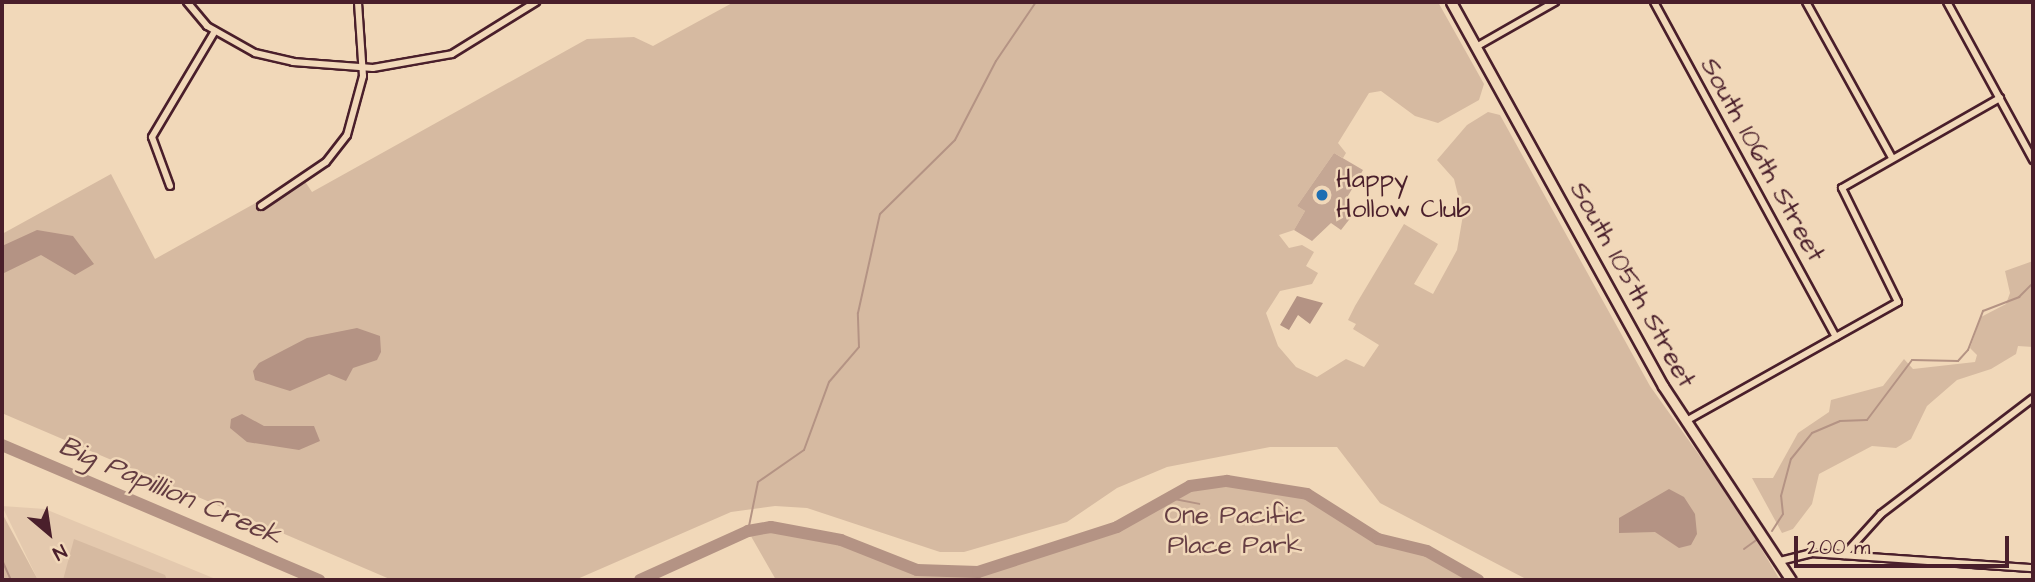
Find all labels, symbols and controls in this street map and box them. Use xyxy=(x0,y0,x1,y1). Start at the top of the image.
street label: South 106th Street xyxy=(1693,53,1831,267)
place label: Happy Hollow Club xyxy=(1336,164,1471,226)
street label: South 105th Street xyxy=(1562,177,1702,393)
marker: Happy Hollow Club xyxy=(1314,187,1330,203)
water label: Big Papillion Creek xyxy=(54,429,286,553)
north arrow xyxy=(14,498,84,568)
park label: One Pacific Place Park xyxy=(1165,500,1305,562)
scale bar xyxy=(1797,522,2012,566)
text: 200 m xyxy=(1807,533,1870,562)
text: N xyxy=(48,537,71,566)

